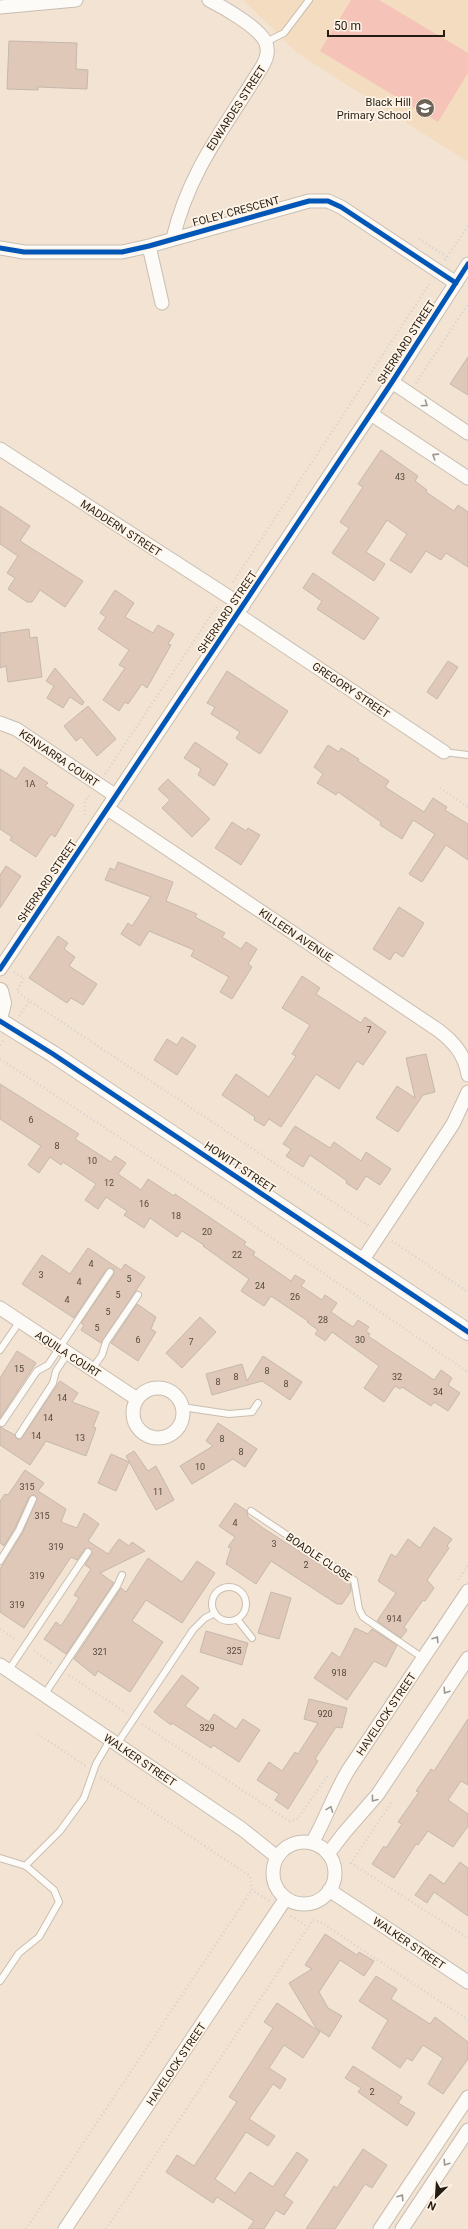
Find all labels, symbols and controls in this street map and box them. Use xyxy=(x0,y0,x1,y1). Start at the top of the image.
scale bar xyxy=(328,12,444,38)
text: 50 m xyxy=(334,19,361,33)
street label: EDWARDES STREET xyxy=(204,63,269,153)
place label: Black Hill Primary School xyxy=(337,96,411,122)
school or university icon: Black Hill Primary School xyxy=(414,97,436,119)
street label: FOLEY CRESCENT xyxy=(191,194,281,229)
street label: SHERRARD STREET xyxy=(375,298,439,387)
one-way arrow xyxy=(420,399,427,406)
one-way arrow xyxy=(433,454,440,461)
house number: 43 xyxy=(395,472,405,482)
street label: MADDERN STREET xyxy=(78,497,164,560)
street label: SHERRARD STREET xyxy=(195,568,260,656)
street label: GREGORY STREET xyxy=(310,660,392,721)
street label: KENVARRA COURT xyxy=(17,727,101,790)
house number: 1A xyxy=(25,779,36,789)
street label: SHERRARD STREET xyxy=(15,837,80,925)
street label: KILLEEN AVENUE xyxy=(256,906,335,965)
house number: 7 xyxy=(366,1025,372,1035)
house number: 6 xyxy=(28,1115,34,1125)
street label: HOWITT STREET xyxy=(202,1139,278,1196)
house number: 8 xyxy=(54,1141,60,1151)
house number: 10 xyxy=(87,1156,97,1166)
house number: 12 xyxy=(104,1178,114,1188)
house number: 16 xyxy=(139,1199,149,1209)
house number: 18 xyxy=(171,1211,181,1221)
house number: 20 xyxy=(202,1227,212,1237)
house number: 22 xyxy=(232,1250,242,1260)
house number: 4 xyxy=(88,1259,94,1269)
house number: 3 xyxy=(38,1270,44,1280)
house number: 5 xyxy=(126,1274,132,1284)
house number: 4 xyxy=(76,1277,82,1287)
house number: 24 xyxy=(255,1281,265,1291)
house number: 5 xyxy=(115,1290,121,1300)
house number: 26 xyxy=(290,1292,300,1302)
house number: 4 xyxy=(64,1295,70,1305)
house number: 5 xyxy=(105,1307,111,1317)
house number: 28 xyxy=(318,1315,328,1325)
house number: 5 xyxy=(94,1323,100,1333)
street label: AQUILA COURT xyxy=(33,1328,103,1381)
house number: 6 xyxy=(135,1335,141,1345)
house number: 30 xyxy=(355,1335,365,1345)
house number: 7 xyxy=(188,1337,194,1347)
house number: 15 xyxy=(14,1364,24,1374)
house number: 8 xyxy=(264,1366,270,1376)
house number: 8 xyxy=(233,1372,239,1382)
house number: 32 xyxy=(392,1372,402,1382)
house number: 8 xyxy=(215,1377,221,1387)
house number: 8 xyxy=(283,1379,289,1389)
house number: 34 xyxy=(433,1387,443,1397)
house number: 14 xyxy=(57,1393,67,1403)
house number: 14 xyxy=(43,1413,53,1423)
house number: 14 xyxy=(31,1431,41,1441)
house number: 13 xyxy=(75,1433,85,1443)
house number: 8 xyxy=(219,1434,225,1444)
house number: 8 xyxy=(238,1447,244,1457)
house number: 10 xyxy=(195,1462,205,1472)
house number: 315 xyxy=(19,1482,35,1492)
house number: 11 xyxy=(153,1487,163,1497)
house number: 315 xyxy=(34,1511,50,1521)
house number: 4 xyxy=(232,1518,238,1528)
street label: BOADLE CLOSE xyxy=(283,1531,354,1584)
house number: 3 xyxy=(271,1539,277,1549)
house number: 319 xyxy=(48,1542,64,1552)
house number: 2 xyxy=(303,1560,309,1570)
house number: 319 xyxy=(29,1571,45,1581)
house number: 319 xyxy=(9,1600,25,1610)
house number: 914 xyxy=(386,1614,402,1624)
one-way arrow xyxy=(431,1637,438,1644)
house number: 325 xyxy=(226,1646,242,1656)
house number: 321 xyxy=(92,1647,108,1657)
house number: 918 xyxy=(331,1668,347,1678)
street label: HAVELOCK STREET xyxy=(354,1670,419,1758)
one-way arrow xyxy=(444,1686,451,1693)
house number: 920 xyxy=(317,1709,333,1719)
house number: 329 xyxy=(199,1723,215,1733)
street label: WALKER STREET xyxy=(101,1731,179,1790)
one-way arrow xyxy=(372,1794,379,1801)
one-way arrow xyxy=(325,1805,333,1812)
street label: WALKER STREET xyxy=(370,1914,448,1973)
street label: HAVELOCK STREET xyxy=(144,2020,209,2108)
house number: 2 xyxy=(369,2087,375,2097)
one-way arrow xyxy=(444,2158,451,2165)
north arrow xyxy=(416,2177,456,2217)
one-way arrow xyxy=(397,2194,404,2201)
text: N xyxy=(426,2198,438,2213)

